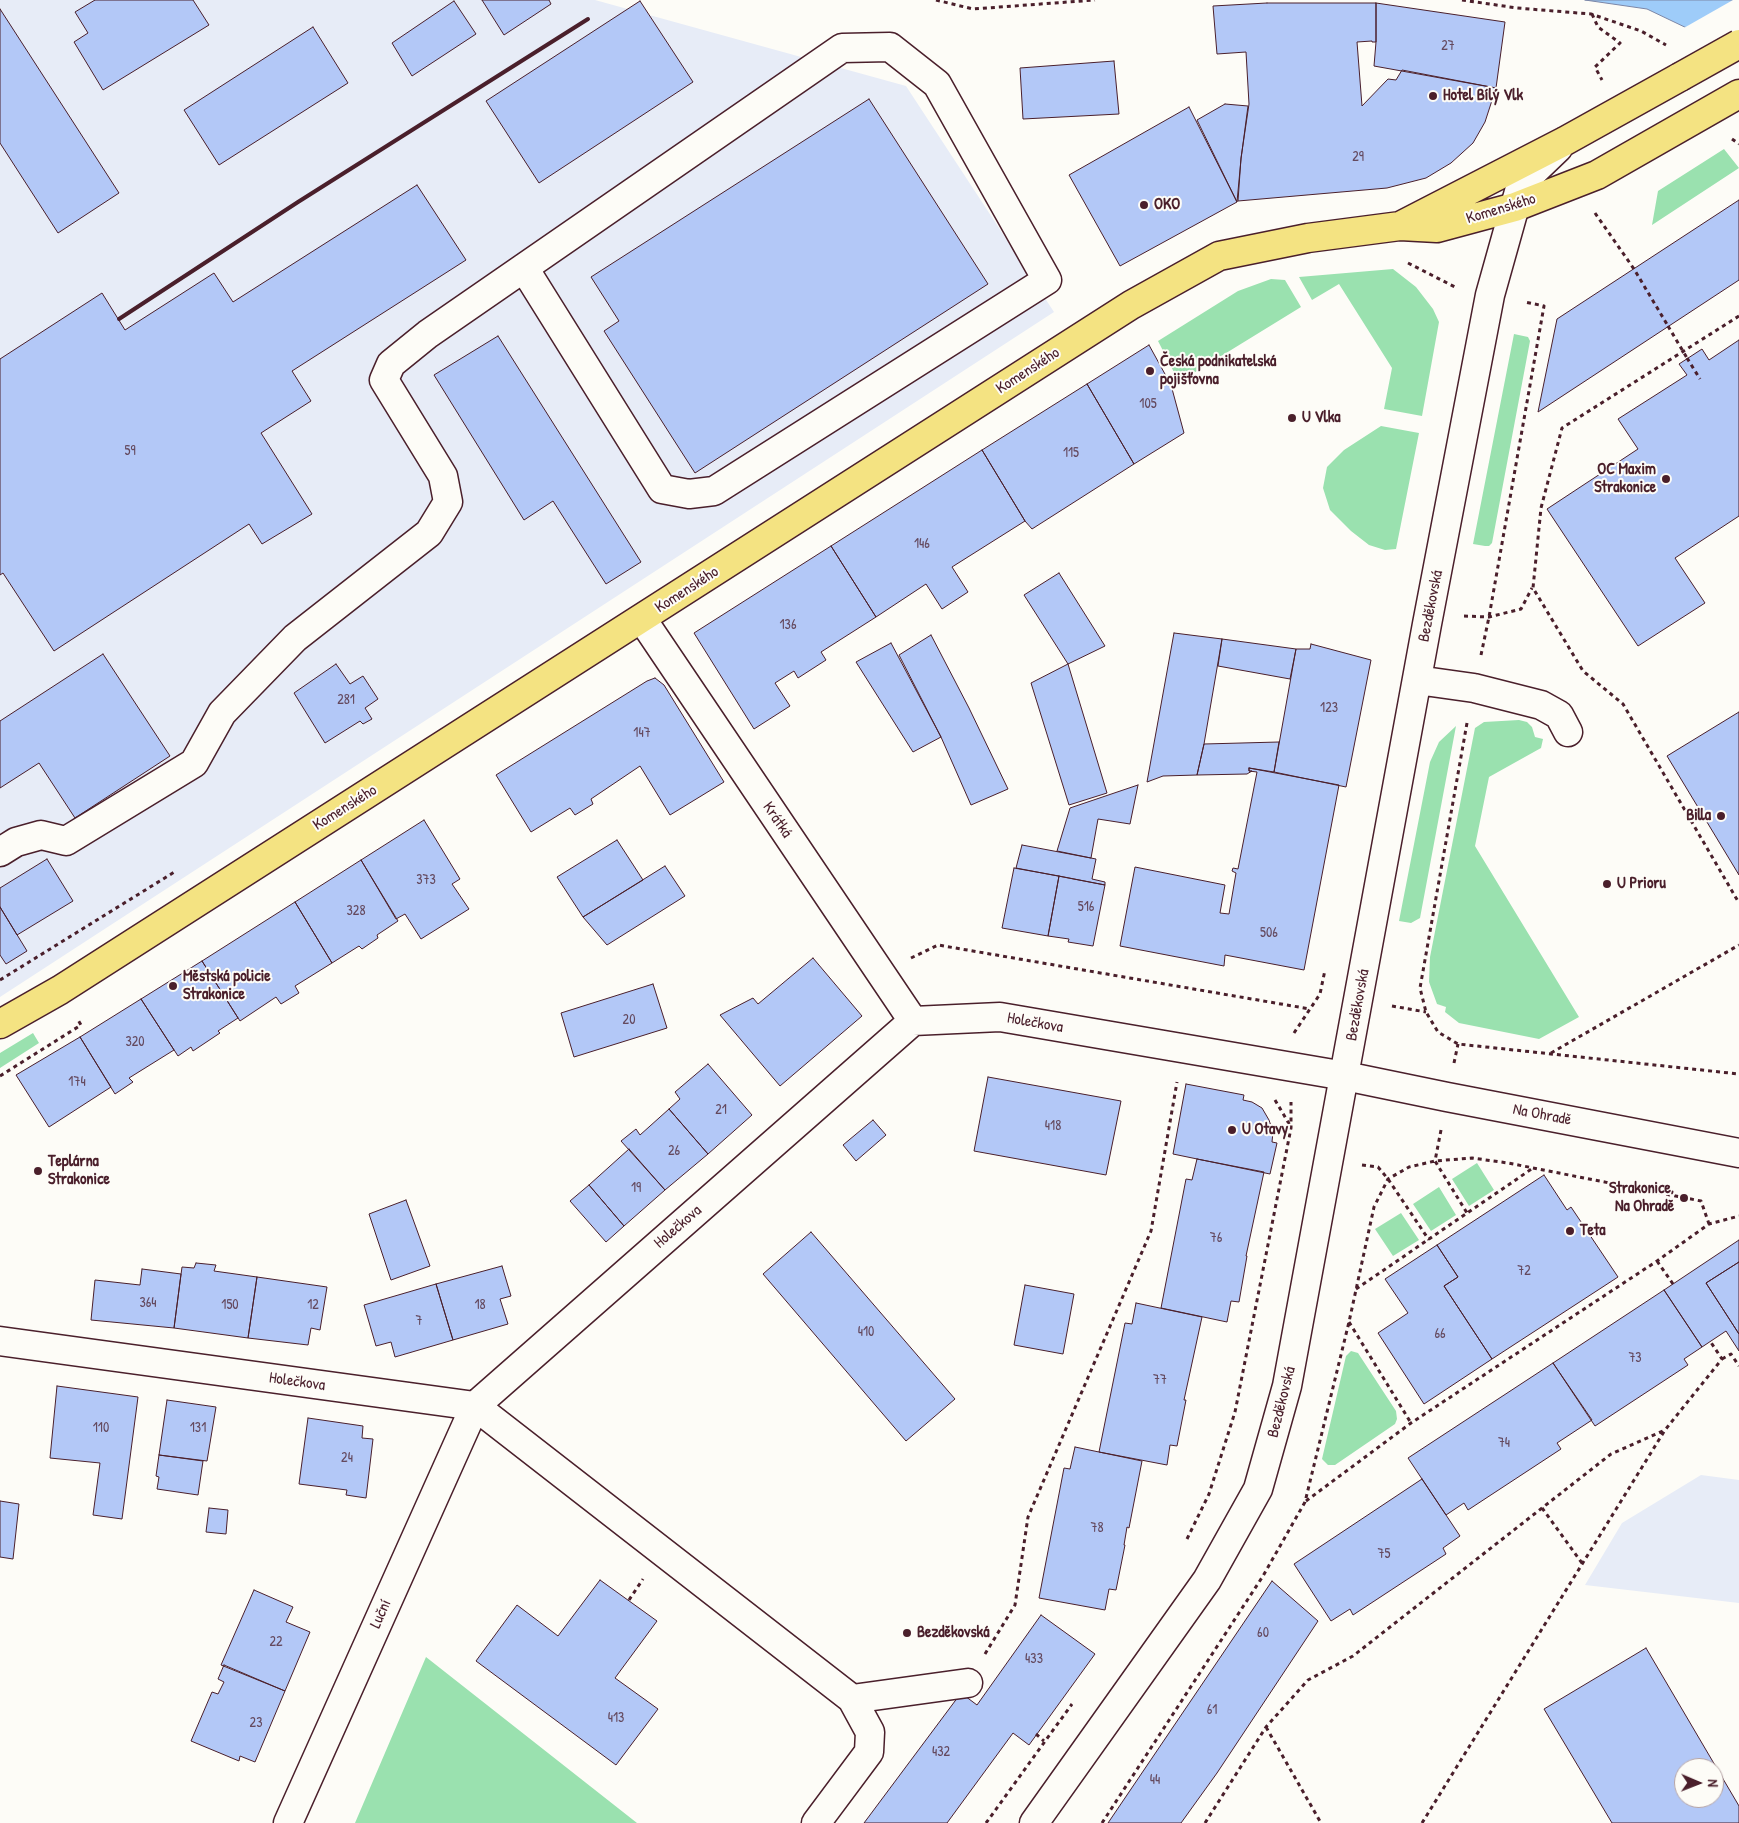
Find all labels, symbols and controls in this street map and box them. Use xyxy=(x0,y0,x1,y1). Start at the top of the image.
house number: 27 xyxy=(1441,38,1455,54)
place label: Hotel Bílý Vlk xyxy=(1443,86,1523,106)
marker: Hotel Bílý Vlk xyxy=(1427,90,1439,102)
house number: 29 xyxy=(1352,149,1364,165)
street label: Komenského xyxy=(1464,189,1538,229)
place label: OKO xyxy=(1154,195,1180,215)
marker: OKO xyxy=(1138,199,1150,211)
street label: Komenského xyxy=(993,343,1063,399)
place label: Česká podnikatelská pojišťovna xyxy=(1160,352,1276,390)
marker: Česká podnikatelská pojišťovna xyxy=(1144,365,1156,377)
house number: 105 xyxy=(1139,396,1157,412)
place label: U Vlka xyxy=(1302,408,1341,428)
marker: U Vlka xyxy=(1286,412,1298,424)
house number: 59 xyxy=(124,443,136,459)
house number: 115 xyxy=(1063,445,1079,461)
place label: OC Maxim Strakonice xyxy=(1594,460,1656,498)
marker: OC Maxim Strakonice xyxy=(1660,473,1672,485)
house number: 146 xyxy=(914,536,930,552)
street label: Komenského xyxy=(652,562,722,618)
street label: Bezděkovská xyxy=(1415,569,1447,643)
house number: 136 xyxy=(780,617,796,633)
house number: 281 xyxy=(337,692,355,708)
house number: 123 xyxy=(1320,700,1338,716)
house number: 147 xyxy=(633,725,651,741)
street label: Komenského xyxy=(310,781,380,835)
street label: Krátká xyxy=(758,798,796,842)
place label: Billa xyxy=(1686,806,1711,826)
marker: Billa xyxy=(1715,810,1727,822)
house number: 373 xyxy=(416,872,436,888)
place label: U Prioru xyxy=(1617,874,1666,894)
marker: U Prioru xyxy=(1601,878,1613,890)
house number: 516 xyxy=(1078,899,1094,915)
house number: 328 xyxy=(347,903,365,919)
house number: 506 xyxy=(1260,925,1278,941)
place label: Městská policie Strakonice xyxy=(183,967,271,1005)
street label: Bezděkovská xyxy=(1342,968,1374,1042)
marker: Městská policie Strakonice xyxy=(167,980,179,992)
street label: Holečkova xyxy=(1005,1009,1065,1037)
house number: 20 xyxy=(623,1012,635,1028)
house number: 320 xyxy=(125,1034,145,1050)
house number: 174 xyxy=(68,1074,86,1090)
street label: Na Ohradě xyxy=(1511,1100,1573,1130)
house number: 21 xyxy=(715,1102,727,1118)
house number: 418 xyxy=(1045,1118,1061,1134)
place label: U Otavy xyxy=(1242,1120,1288,1140)
marker: U Otavy xyxy=(1226,1124,1238,1136)
house number: 26 xyxy=(668,1143,680,1159)
place label: Teplárna Strakonice xyxy=(48,1152,110,1190)
marker: Teplárna Strakonice xyxy=(32,1165,44,1177)
place label: Strakonice, Na Ohradě xyxy=(1609,1179,1674,1217)
house number: 19 xyxy=(631,1180,641,1196)
marker: Strakonice, Na Ohradě xyxy=(1678,1192,1690,1204)
street label: Holečkova xyxy=(650,1201,706,1253)
place label: Teta xyxy=(1580,1221,1606,1241)
marker: Teta xyxy=(1564,1225,1576,1237)
house number: 76 xyxy=(1210,1230,1222,1246)
house number: 72 xyxy=(1517,1263,1531,1279)
house number: 364 xyxy=(139,1295,157,1311)
house number: 150 xyxy=(221,1297,239,1313)
house number: 12 xyxy=(307,1297,319,1313)
house number: 18 xyxy=(474,1297,486,1313)
house number: 7 xyxy=(416,1313,422,1329)
house number: 410 xyxy=(858,1324,874,1340)
house number: 66 xyxy=(1434,1326,1446,1342)
house number: 73 xyxy=(1628,1350,1642,1366)
street label: Bezděkovská xyxy=(1264,1365,1300,1439)
street label: Holečkova xyxy=(268,1369,326,1395)
house number: 77 xyxy=(1153,1372,1167,1388)
house number: 110 xyxy=(93,1420,109,1436)
house number: 131 xyxy=(190,1420,206,1436)
house number: 74 xyxy=(1498,1435,1510,1451)
house number: 24 xyxy=(341,1450,353,1466)
house number: 78 xyxy=(1091,1520,1103,1536)
house number: 75 xyxy=(1378,1546,1390,1562)
street label: Luční xyxy=(366,1597,396,1631)
place label: Bezděkovská xyxy=(917,1623,989,1643)
house number: 60 xyxy=(1257,1625,1269,1641)
marker: Bezděkovská xyxy=(901,1627,913,1639)
house number: 22 xyxy=(269,1634,283,1650)
house number: 433 xyxy=(1025,1651,1043,1667)
house number: 61 xyxy=(1207,1702,1217,1718)
house number: 413 xyxy=(608,1710,624,1726)
house number: 23 xyxy=(250,1715,262,1731)
house number: 432 xyxy=(932,1744,950,1760)
north arrow xyxy=(1674,1758,1724,1808)
house number: 44 xyxy=(1150,1772,1160,1788)
text: N xyxy=(1704,1779,1723,1787)

